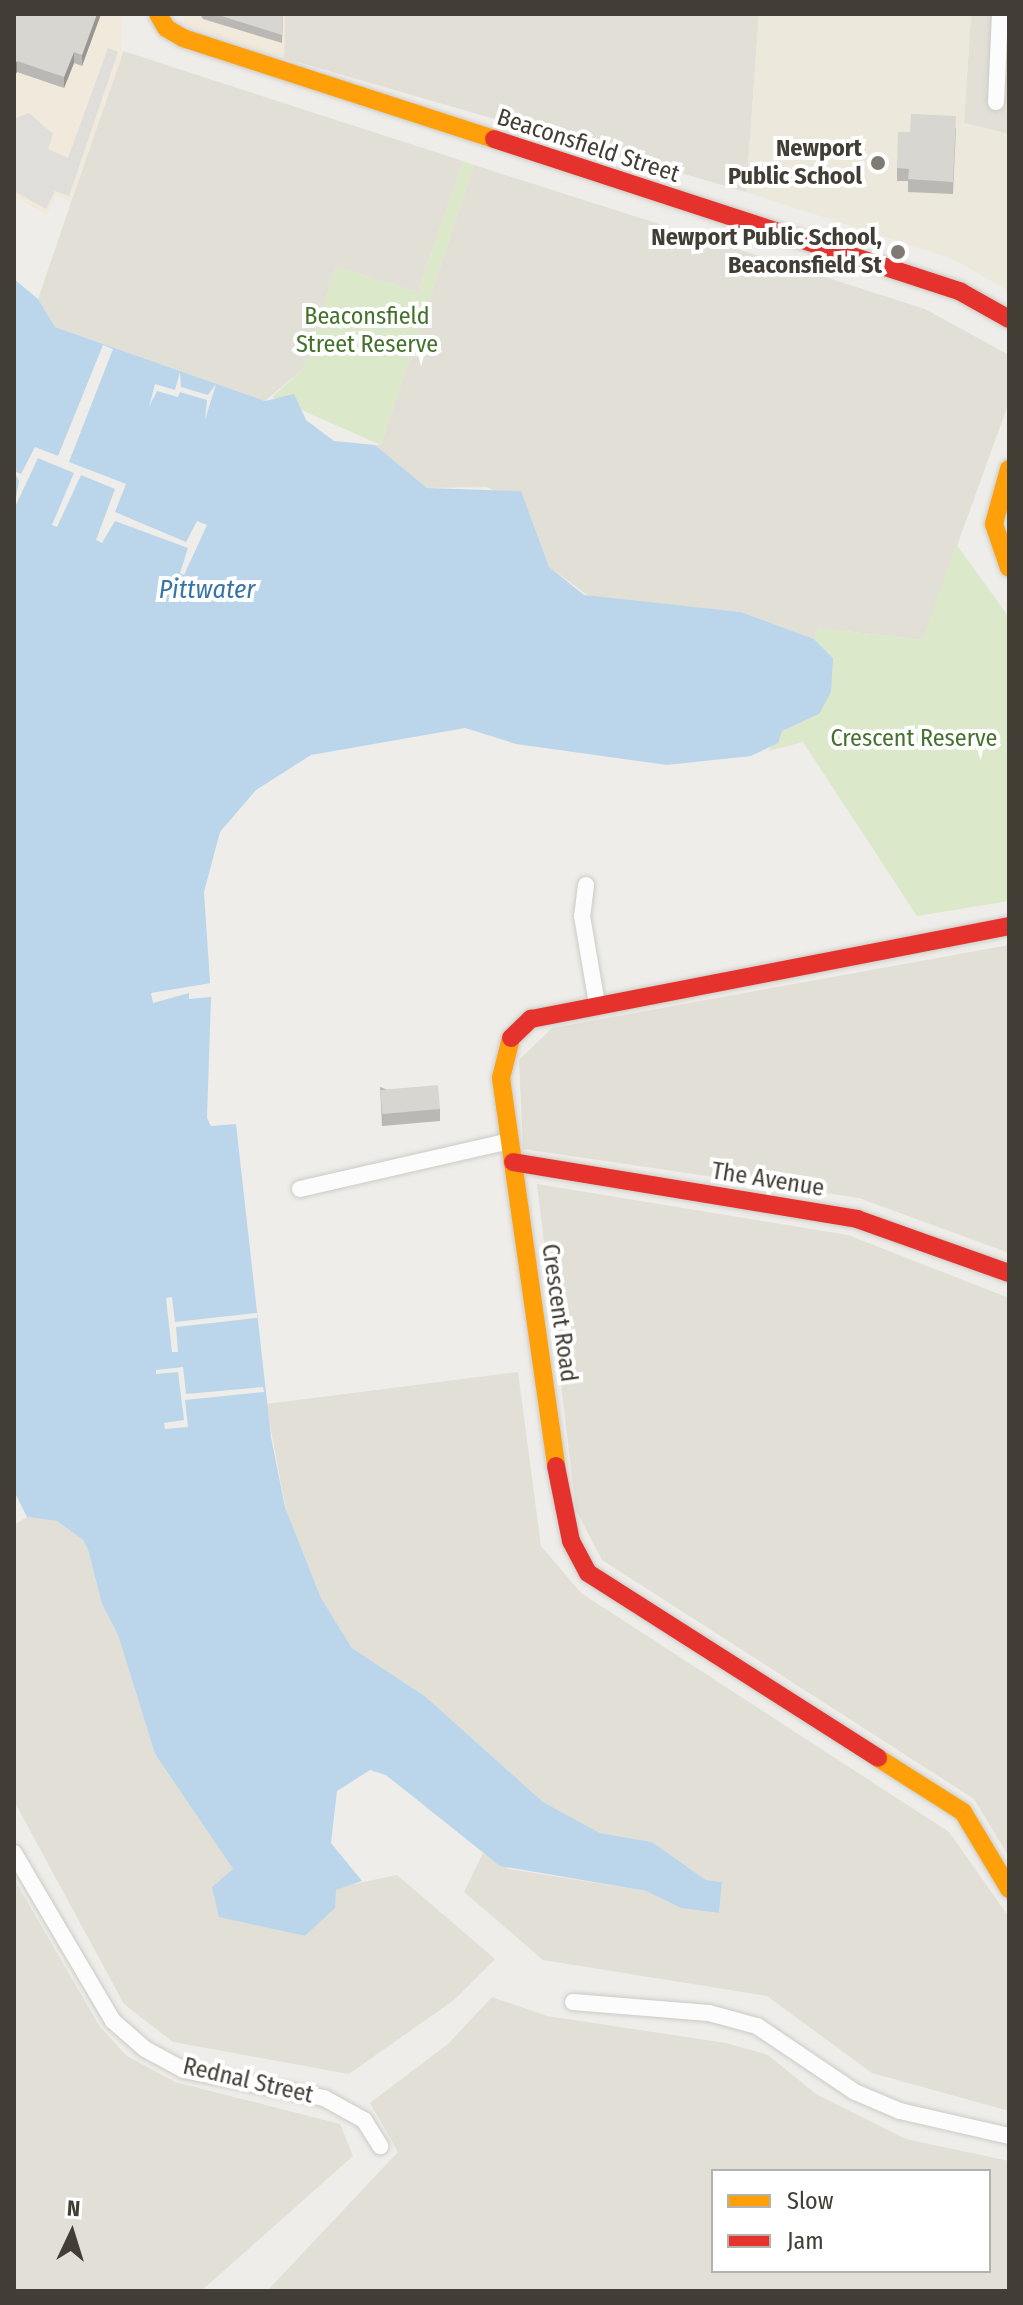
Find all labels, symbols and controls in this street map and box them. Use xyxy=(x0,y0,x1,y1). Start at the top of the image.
street label: Beaconsfield Street xyxy=(493,103,683,189)
place label: Newport Public School xyxy=(728,135,862,191)
marker: Newport Public School xyxy=(869,154,887,172)
place label: Newport Public School, Beaconsfield St xyxy=(651,224,882,280)
marker: Newport Public School, Beaconsfield St xyxy=(889,243,907,261)
park label: Beaconsfield Street Reserve xyxy=(296,303,438,359)
water label: Pittwater xyxy=(159,574,255,606)
park label: Crescent Reserve xyxy=(831,725,997,753)
street label: The Avenue xyxy=(710,1157,826,1203)
street label: Crescent Road xyxy=(535,1242,583,1384)
street label: Rednal Street xyxy=(180,2052,316,2110)
legend xyxy=(711,2169,991,2273)
text: Slow xyxy=(787,2187,833,2215)
north arrow xyxy=(32,2193,112,2273)
text: N xyxy=(66,2195,81,2222)
text: Jam xyxy=(787,2227,824,2255)

